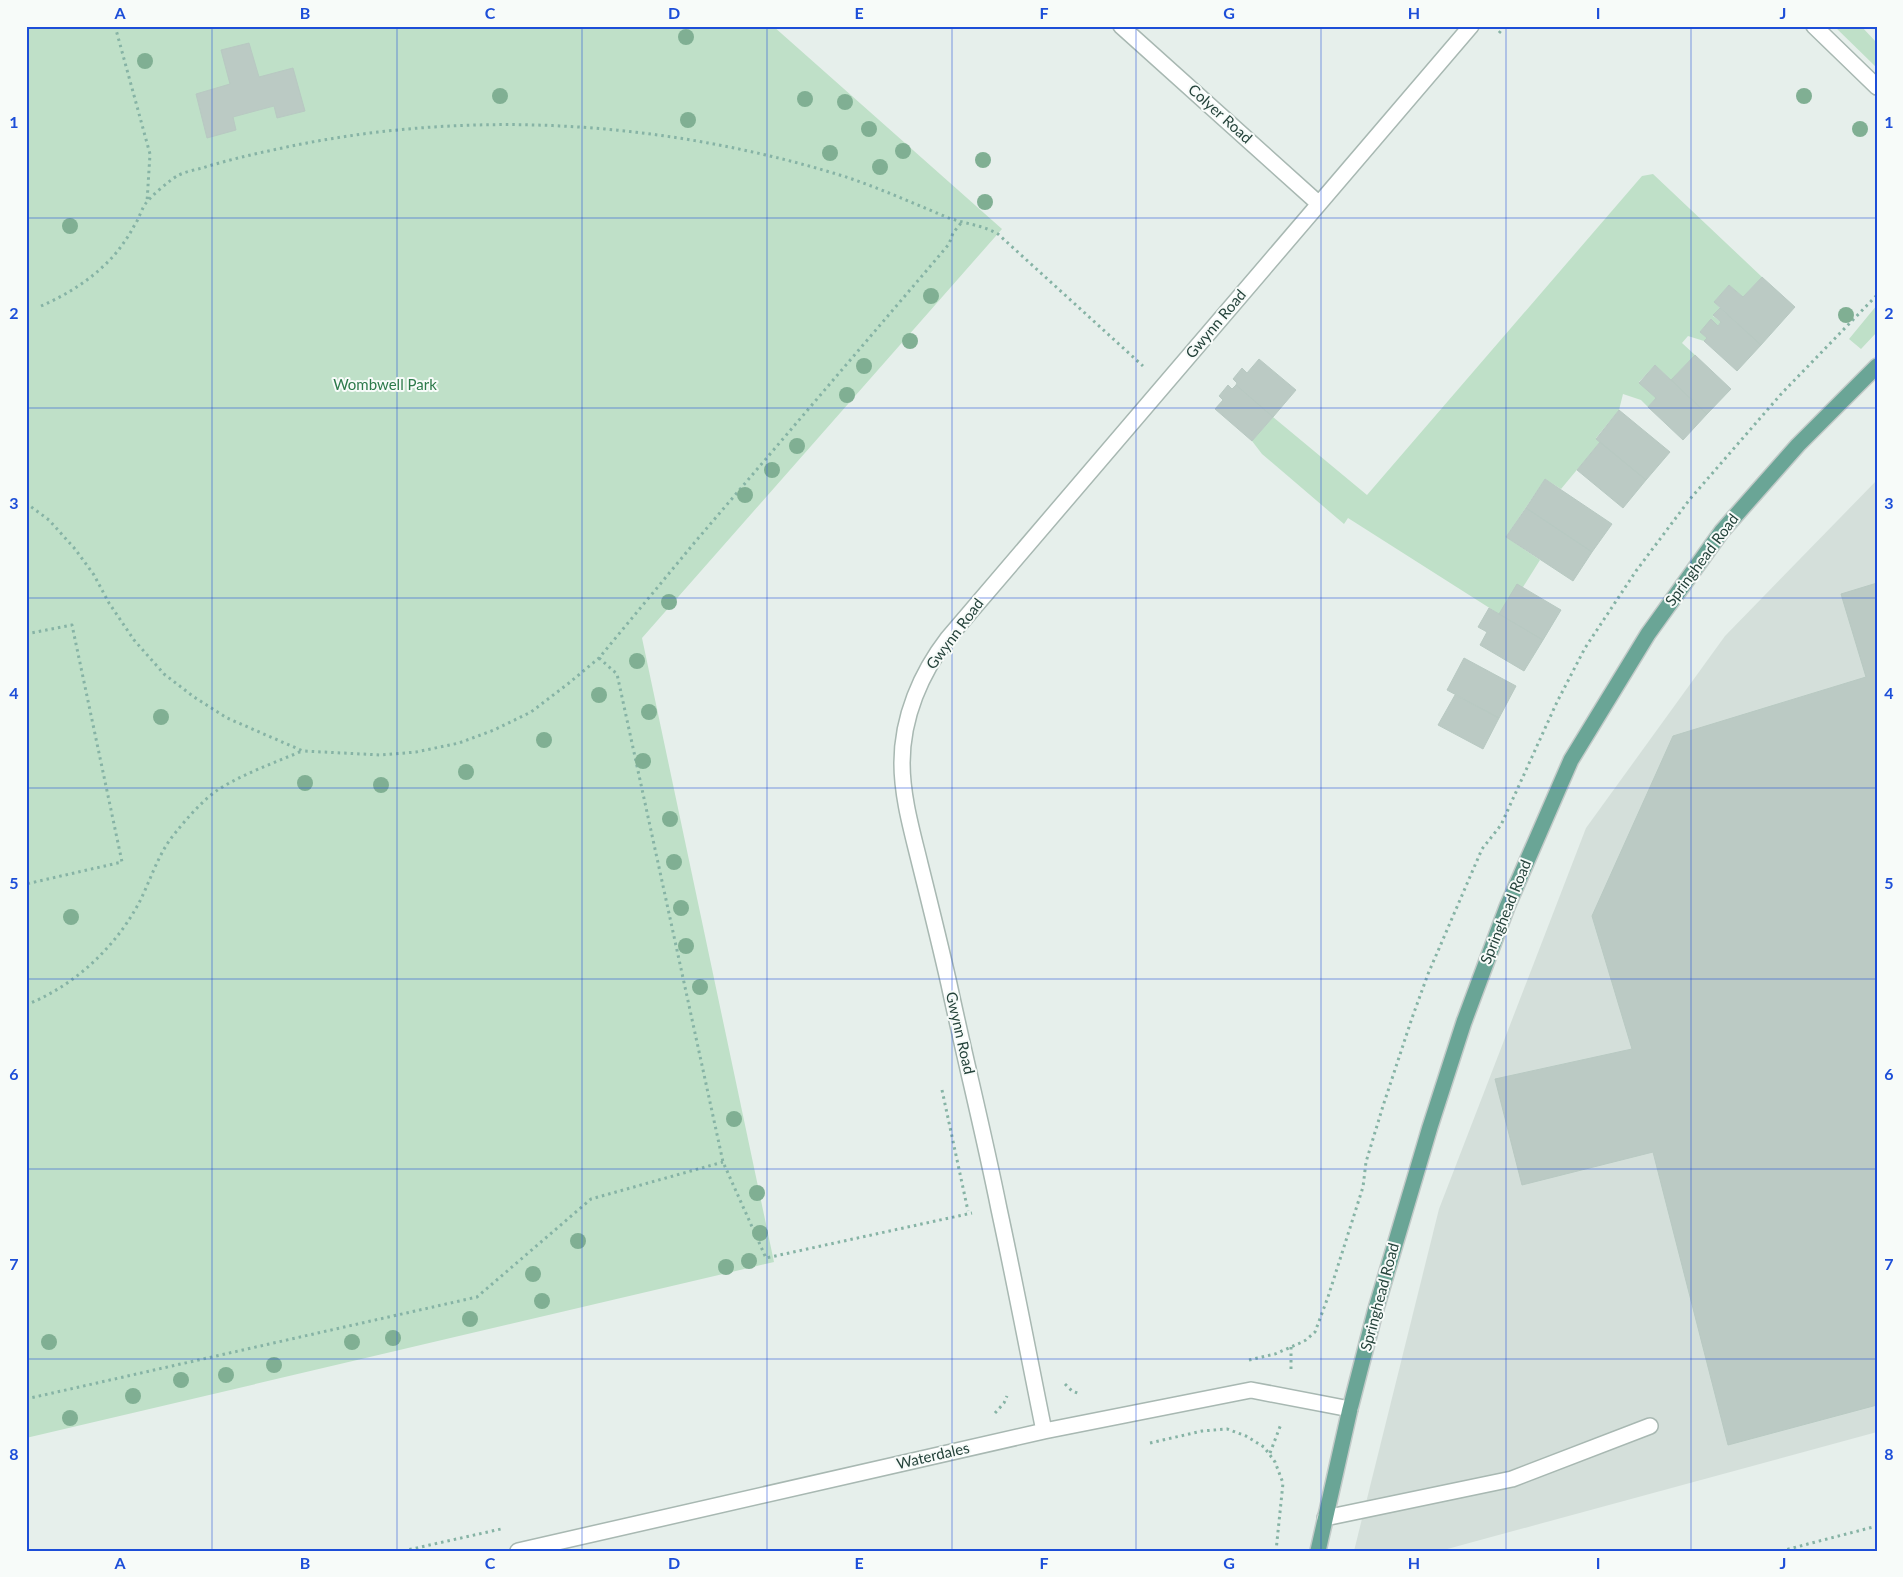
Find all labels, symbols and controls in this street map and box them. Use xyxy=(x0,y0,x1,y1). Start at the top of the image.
text: A xyxy=(113,3,126,22)
text: B xyxy=(300,3,310,22)
text: C xyxy=(485,3,496,22)
text: D xyxy=(668,3,680,22)
text: E xyxy=(854,3,864,22)
text: F xyxy=(1039,3,1049,22)
text: G xyxy=(1223,3,1235,22)
text: H xyxy=(1408,3,1420,22)
text: I xyxy=(1596,3,1600,22)
text: J xyxy=(1780,3,1786,22)
street label: Colyer Road xyxy=(1185,80,1256,147)
text: 1 xyxy=(9,112,19,131)
text: 1 xyxy=(1884,112,1894,131)
street label: Gwynn Road xyxy=(1181,285,1249,361)
text: 2 xyxy=(9,303,19,322)
text: 2 xyxy=(1884,303,1894,322)
park label: Wombwell Park xyxy=(333,375,437,393)
text: 3 xyxy=(9,493,19,512)
text: 3 xyxy=(1884,493,1894,512)
street label: Springhead Road xyxy=(1661,510,1742,609)
street label: Gwynn Road xyxy=(922,594,987,672)
text: 4 xyxy=(9,683,19,702)
text: 4 xyxy=(1884,683,1894,702)
street label: Springhead Road xyxy=(1476,857,1534,966)
text: 5 xyxy=(9,873,19,892)
text: 5 xyxy=(1884,873,1894,892)
street label: Gwynn Road xyxy=(943,990,979,1076)
text: 6 xyxy=(9,1064,19,1083)
text: 6 xyxy=(1884,1064,1894,1083)
street label: Springhead Road xyxy=(1356,1241,1402,1353)
text: 7 xyxy=(9,1254,19,1273)
text: 7 xyxy=(1884,1254,1894,1273)
street label: Waterdales xyxy=(895,1438,971,1472)
text: 8 xyxy=(9,1444,19,1463)
text: 8 xyxy=(1884,1444,1894,1463)
text: A xyxy=(113,1553,126,1572)
text: B xyxy=(300,1553,310,1572)
text: C xyxy=(485,1553,496,1572)
text: D xyxy=(668,1553,680,1572)
text: E xyxy=(854,1553,864,1572)
text: F xyxy=(1039,1553,1049,1572)
text: G xyxy=(1223,1553,1235,1572)
text: H xyxy=(1408,1553,1420,1572)
text: I xyxy=(1596,1553,1600,1572)
text: J xyxy=(1780,1553,1786,1572)

